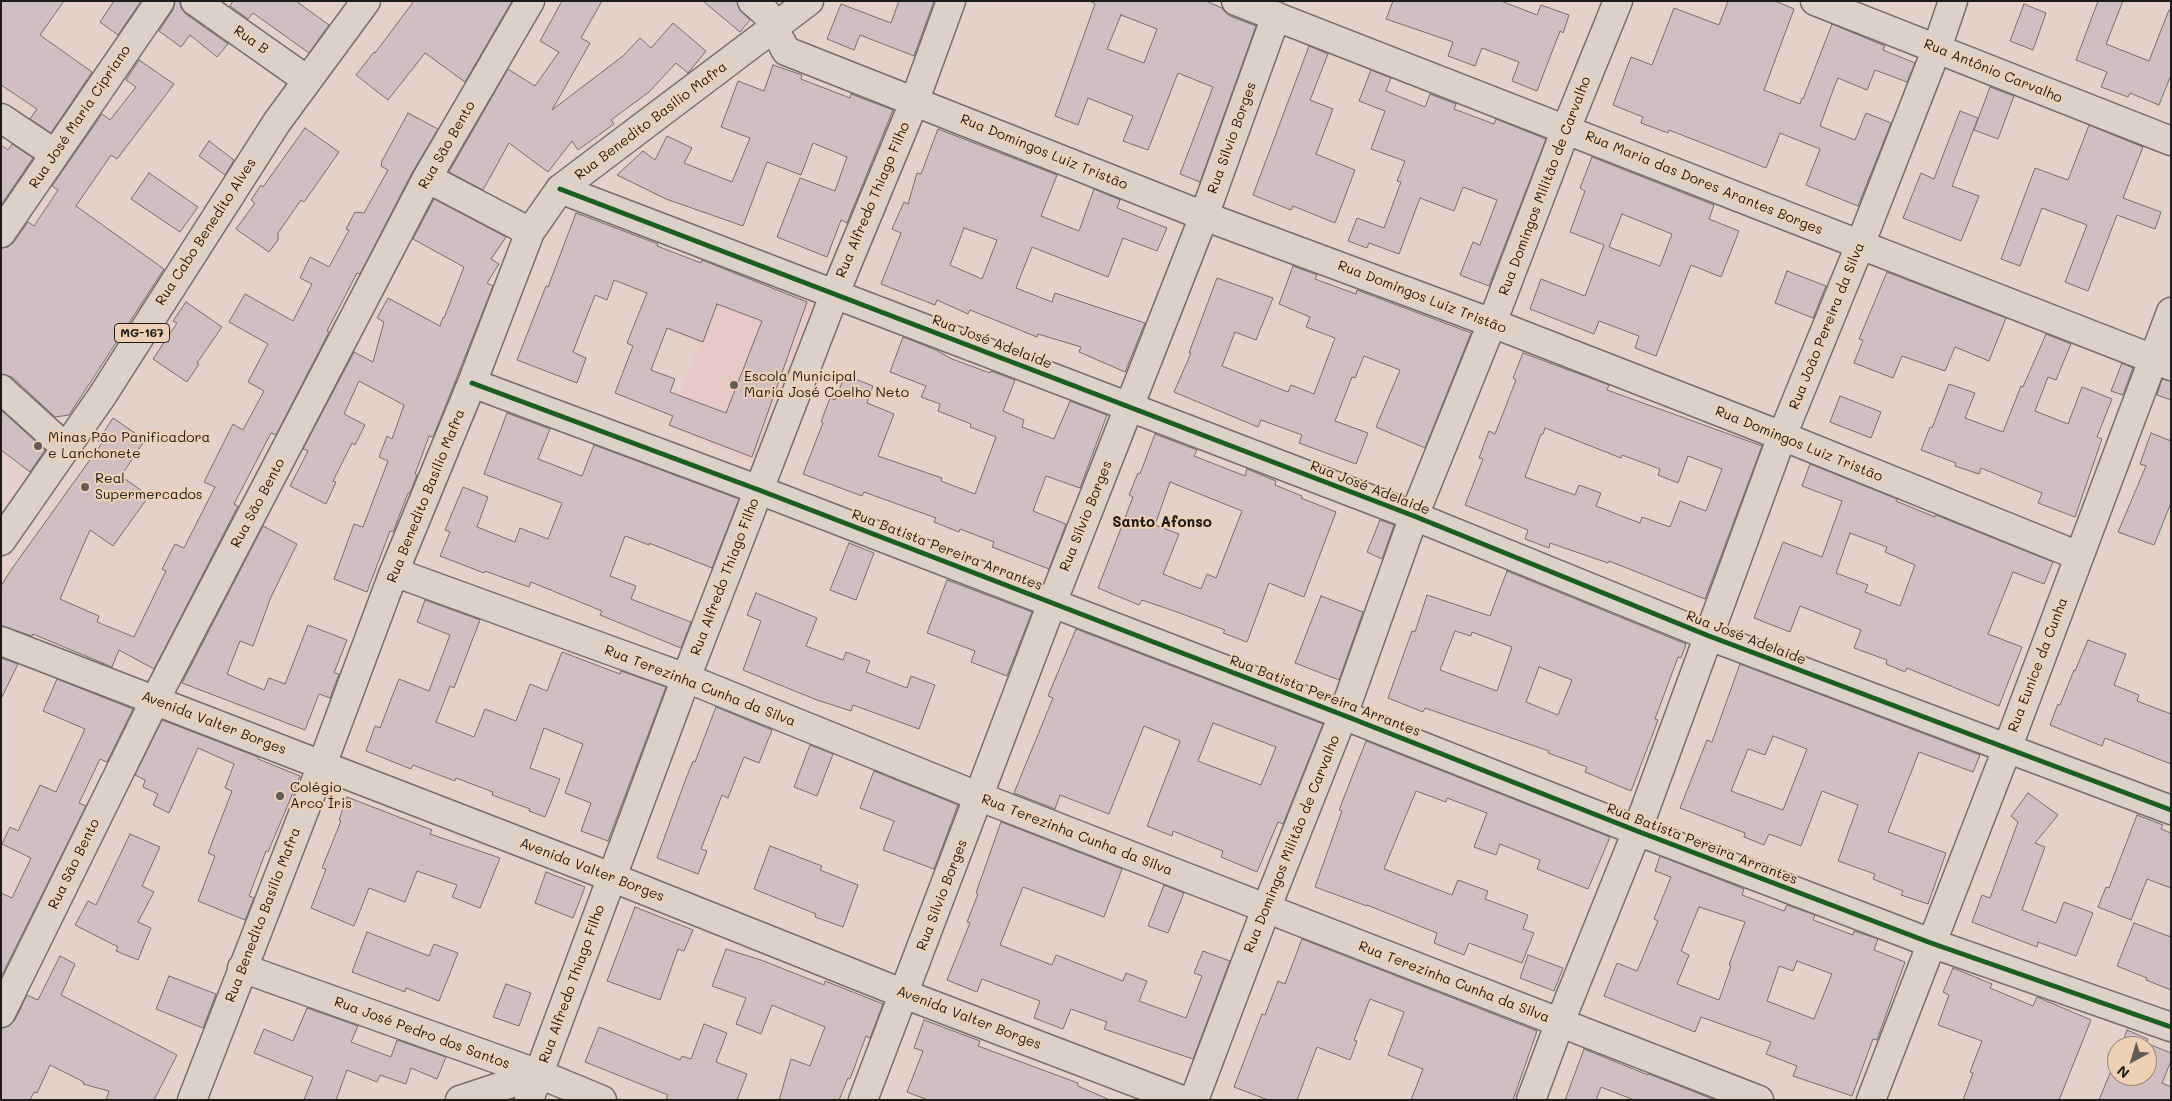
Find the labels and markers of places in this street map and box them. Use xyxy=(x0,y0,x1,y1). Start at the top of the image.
place label: Escola Municipal Maria José Coelho Neto xyxy=(744,369,909,402)
marker: Escola Municipal Maria José Coelho Neto xyxy=(728,379,740,391)
place label: Minas Pão Panificadora e Lanchonete xyxy=(48,430,210,462)
marker: Minas Pão Panificadora e Lanchonete xyxy=(32,440,44,452)
place label: Real Supermercados xyxy=(95,471,203,504)
marker: Real Supermercados xyxy=(79,481,91,493)
place label: Colégio Arco Íris xyxy=(290,780,352,812)
marker: Colégio Arco Íris xyxy=(274,790,286,802)

